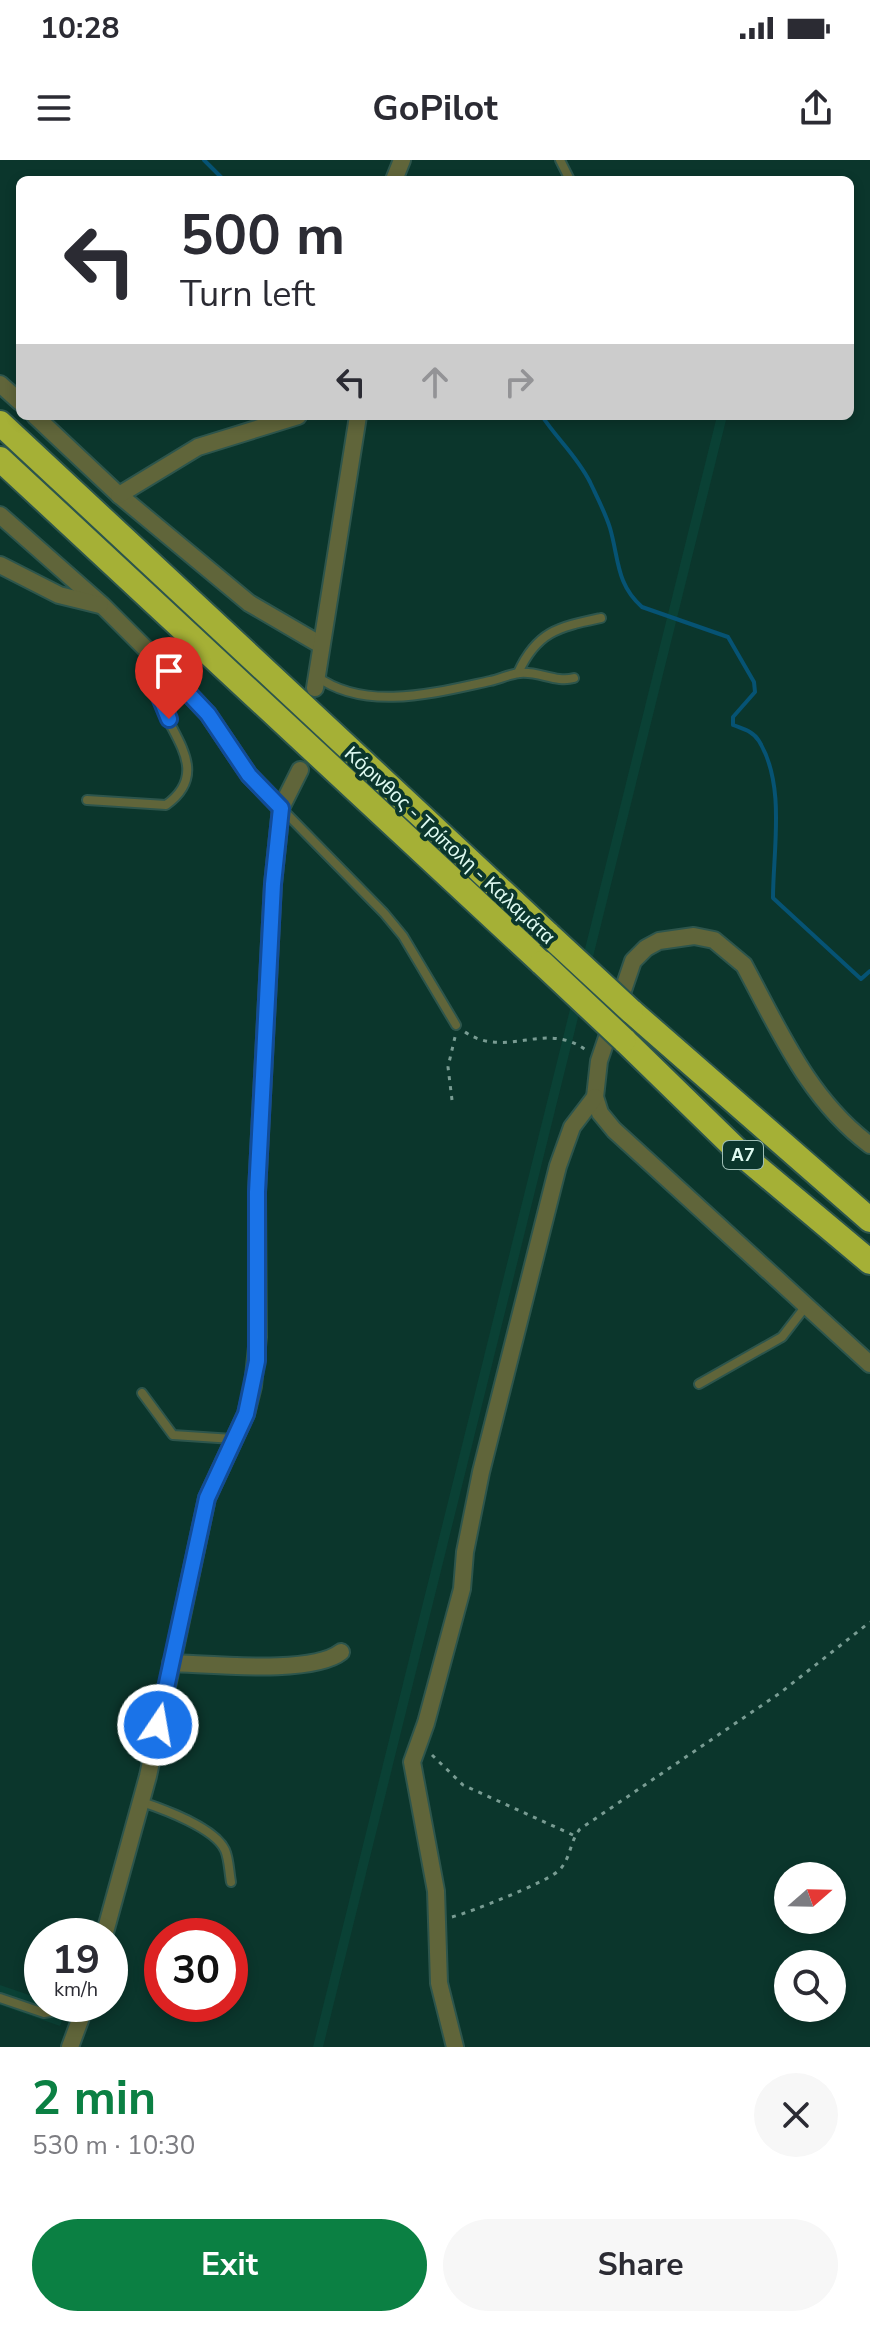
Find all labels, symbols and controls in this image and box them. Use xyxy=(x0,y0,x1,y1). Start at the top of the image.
text: 10:28 xyxy=(40,8,119,49)
text: GoPilot xyxy=(372,84,498,133)
icon: menu xyxy=(32,86,76,130)
icon: share xyxy=(794,86,838,130)
text: 500 m xyxy=(180,197,345,274)
icon: left xyxy=(48,208,152,312)
text: Turn left xyxy=(180,270,315,319)
icon: left xyxy=(329,360,373,404)
icon: ahead xyxy=(413,360,457,404)
icon: right xyxy=(497,360,541,404)
pin xyxy=(135,637,203,719)
icon: arrive xyxy=(147,649,191,693)
street label: Κόρινθος - Τρίπολη - Καλαμάτα xyxy=(338,740,561,950)
road number: Α7 xyxy=(723,1141,763,1169)
position arrow xyxy=(116,1683,200,1767)
north arrow xyxy=(774,1862,846,1934)
map controls xyxy=(774,1862,846,2022)
speed limit sign: 30 xyxy=(144,1918,248,2022)
text: 19 xyxy=(52,1933,100,1987)
button: search xyxy=(774,1950,846,2022)
text: km/h xyxy=(54,1976,98,2003)
text: 2 min xyxy=(32,2065,156,2131)
button: close xyxy=(754,2073,838,2157)
text: 530 m · 10:30 xyxy=(32,2128,195,2163)
button: Exit xyxy=(32,2219,427,2311)
button: Share xyxy=(443,2219,838,2311)

